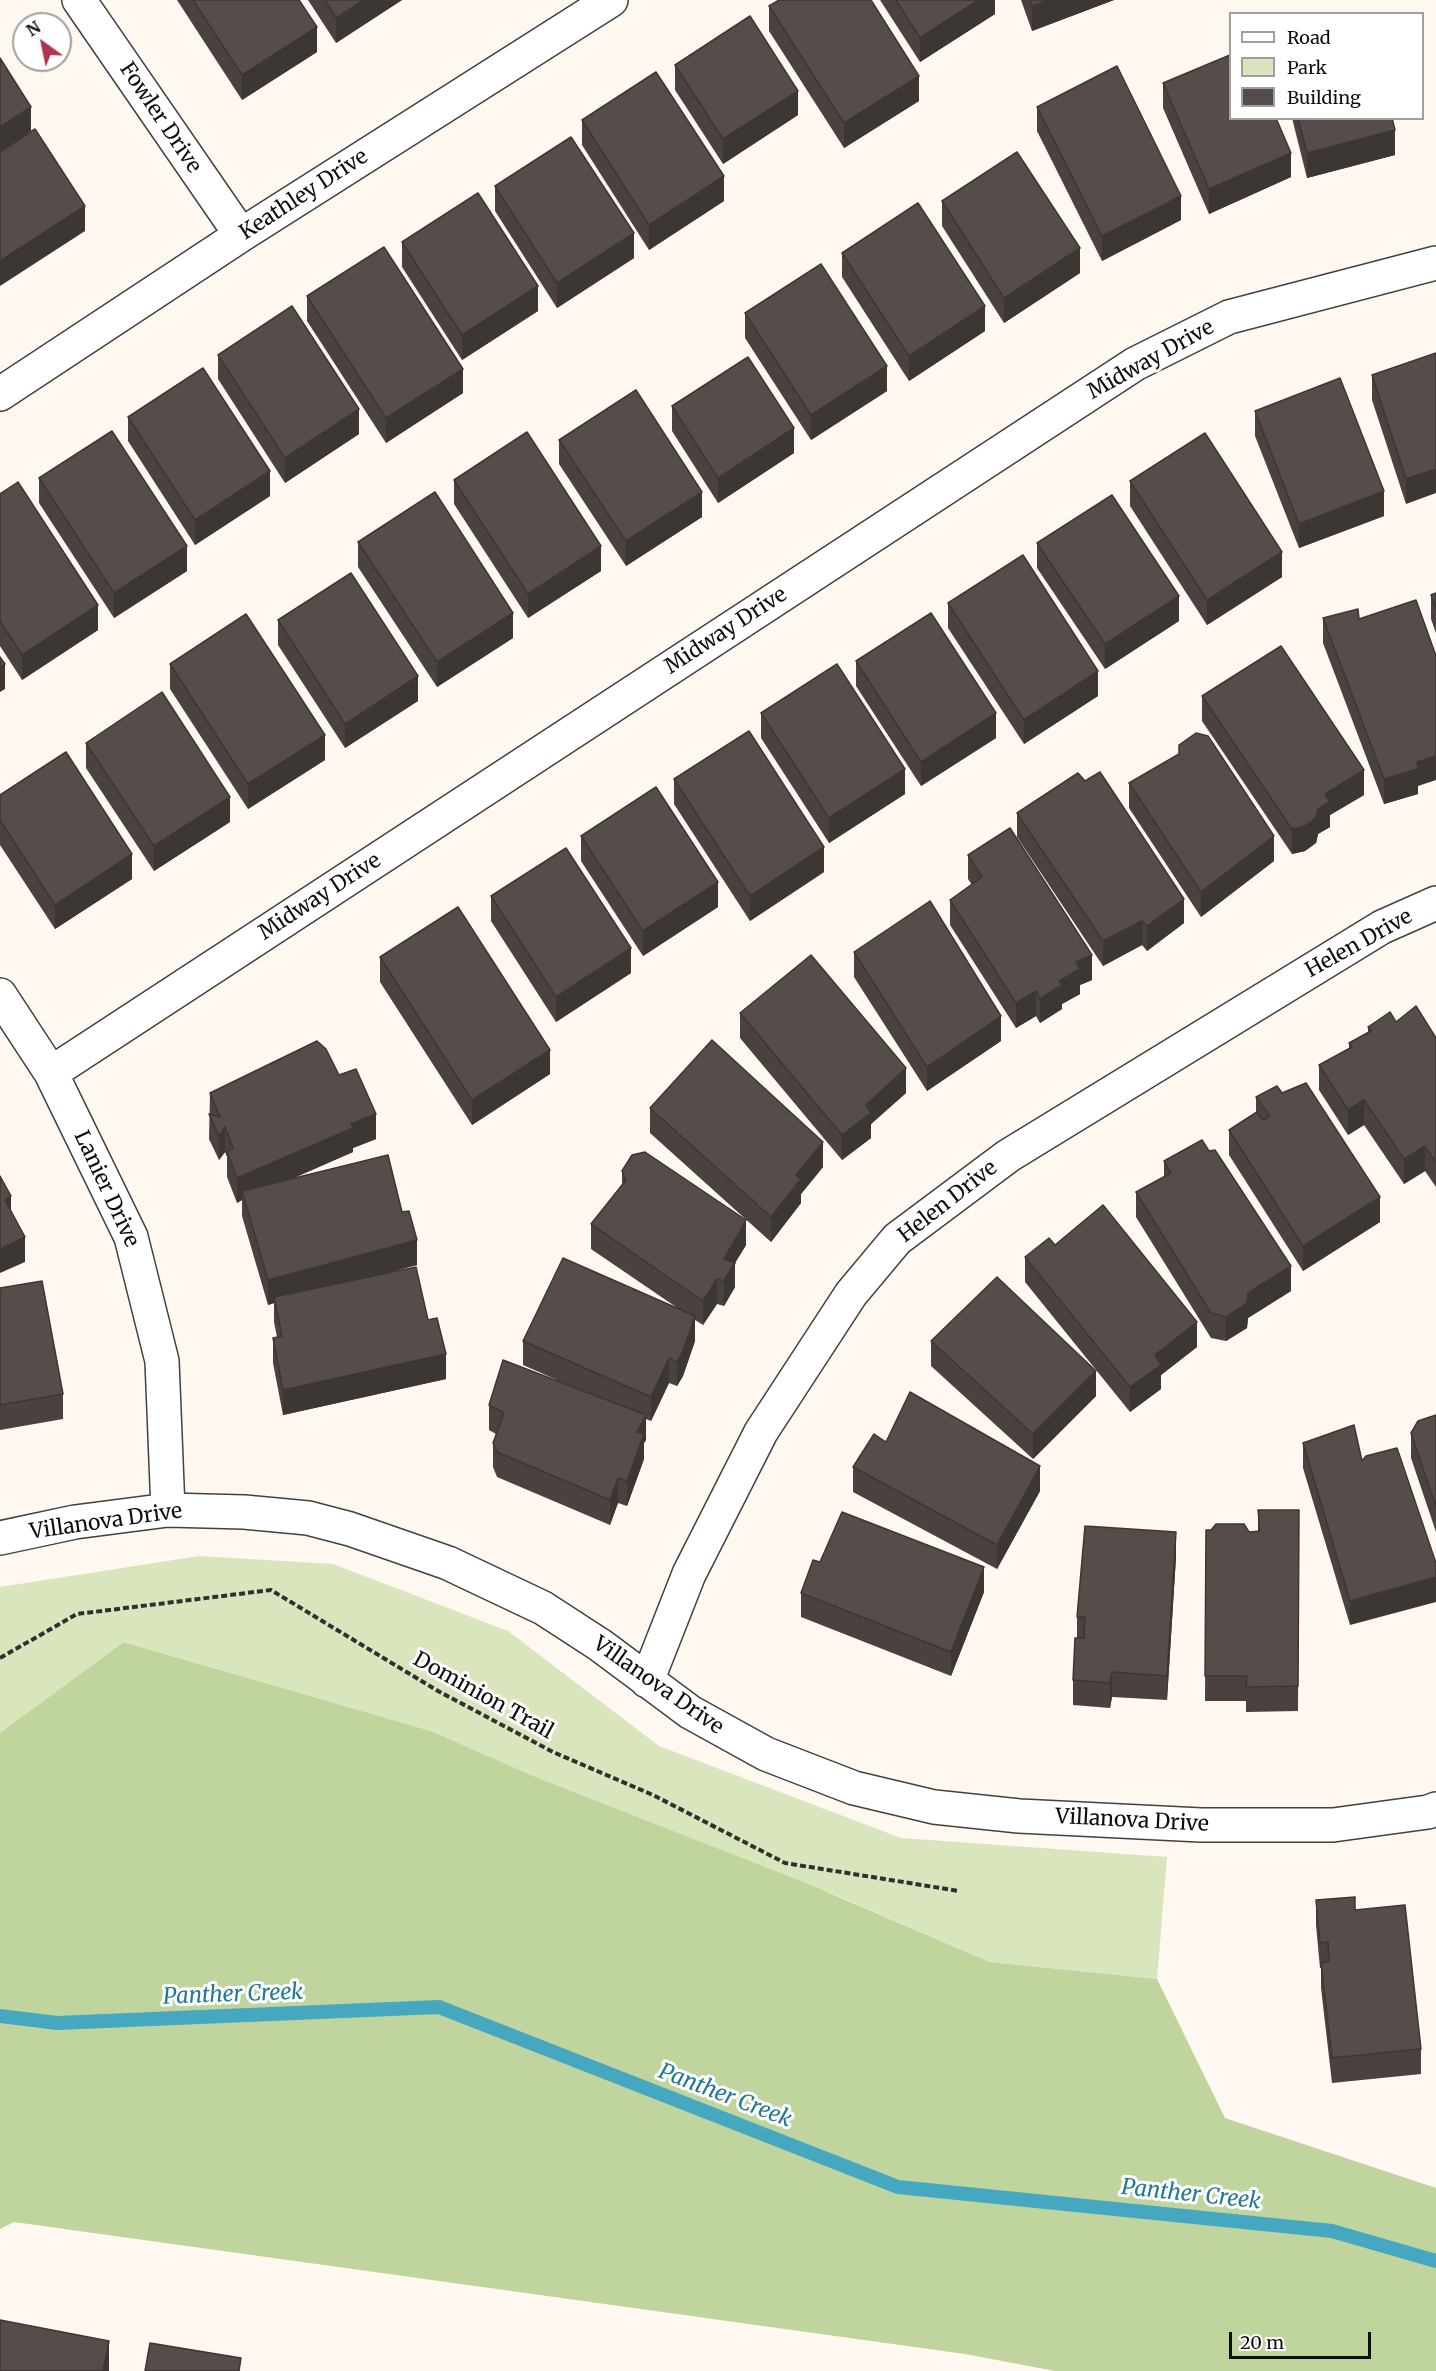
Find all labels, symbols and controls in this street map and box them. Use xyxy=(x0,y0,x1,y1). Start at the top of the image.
north arrow xyxy=(12,12,72,72)
legend xyxy=(1229,12,1424,120)
text: N xyxy=(23,17,44,40)
text: Road xyxy=(1287,26,1331,49)
text: Park xyxy=(1287,56,1327,79)
street label: Fowler Drive xyxy=(114,58,206,178)
text: Building xyxy=(1287,86,1361,109)
street label: Keathley Drive xyxy=(235,144,373,246)
street label: Midway Drive xyxy=(1084,315,1218,405)
street label: Midway Drive xyxy=(660,582,792,680)
street label: Midway Drive xyxy=(254,848,386,946)
street label: Helen Drive xyxy=(1301,904,1417,984)
street label: Lanier Drive xyxy=(68,1127,144,1251)
street label: Helen Drive xyxy=(894,1156,1002,1248)
street label: Villanova Drive xyxy=(28,1499,184,1545)
street label: Villanova Drive xyxy=(588,1632,728,1740)
street label: Dominion Trail xyxy=(409,1647,557,1745)
street label: Villanova Drive xyxy=(1055,1804,1209,1838)
water label: Panther Creek xyxy=(163,1979,303,2011)
water label: Panther Creek xyxy=(655,2059,795,2133)
water label: Panther Creek xyxy=(1120,2175,1262,2215)
scale bar xyxy=(1232,2320,1374,2358)
text: 20 m xyxy=(1240,2331,1284,2354)

